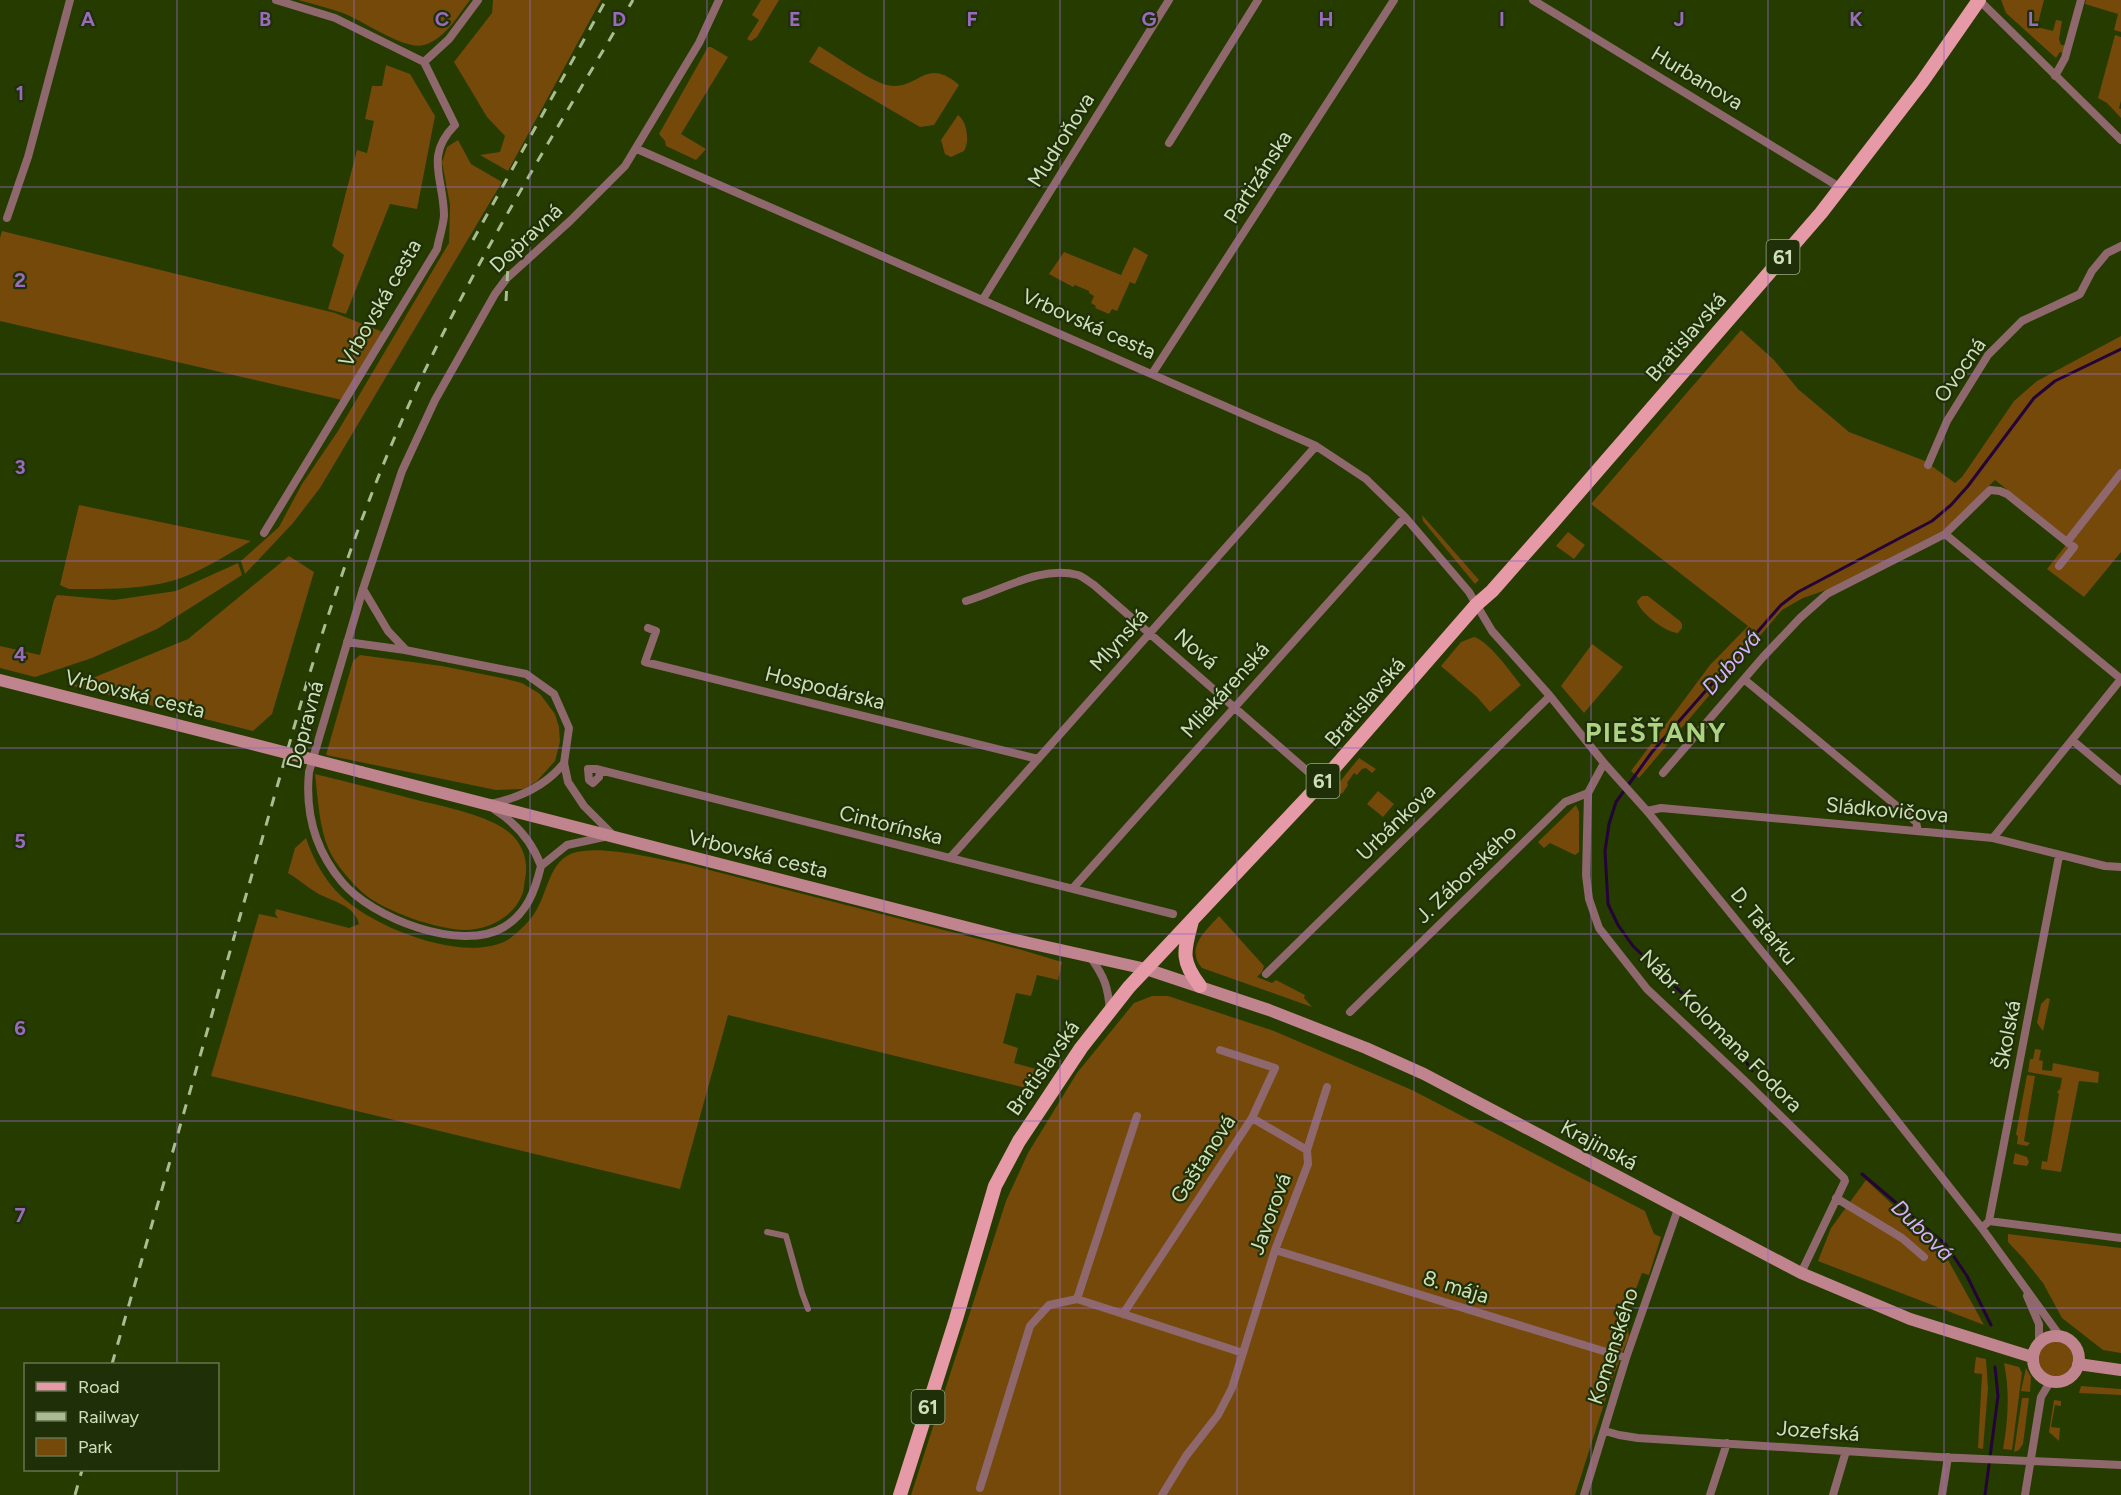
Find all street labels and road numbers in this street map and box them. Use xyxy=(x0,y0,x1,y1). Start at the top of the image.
street label: Hurbanova xyxy=(1647,40,1748,115)
street label: Mudroňova xyxy=(1022,88,1099,191)
street label: Partizánska xyxy=(1218,126,1297,228)
street label: Dopravná xyxy=(484,198,567,277)
street label: Vrbovská cesta xyxy=(333,234,426,371)
road number: 61 xyxy=(1766,240,1800,274)
street label: Vrbovská cesta xyxy=(1019,283,1160,364)
street label: Bratislavská xyxy=(1640,287,1731,386)
street label: Ovocná xyxy=(1928,333,1991,407)
street label: Mlynská xyxy=(1084,603,1153,676)
street label: Nová xyxy=(1169,623,1223,674)
street label: Mliekárenská xyxy=(1175,637,1274,743)
street label: Bratislavská xyxy=(1319,652,1410,751)
street label: Hospodárska xyxy=(762,661,888,715)
street label: Vrbovská cesta xyxy=(62,664,208,723)
street label: Dopravná xyxy=(281,678,328,772)
road number: 61 xyxy=(1306,764,1340,798)
street label: Urbánkova xyxy=(1351,778,1440,865)
street label: Sládkovičova xyxy=(1825,792,1949,827)
street label: Cintorínska xyxy=(837,800,946,849)
street label: J. Záborského xyxy=(1410,819,1522,928)
street label: Vrbovská cesta xyxy=(685,824,831,883)
street label: D. Tatarku xyxy=(1726,882,1803,970)
street label: Nábr. Kolomana Fodora xyxy=(1635,944,1808,1117)
street label: Školská xyxy=(1988,998,2025,1072)
street label: Bratislavská xyxy=(1001,1016,1084,1120)
street label: Gaštanová xyxy=(1165,1110,1240,1208)
street label: Krajinská xyxy=(1557,1114,1642,1175)
street label: Javorová xyxy=(1243,1170,1296,1258)
street label: 8. mája xyxy=(1420,1265,1492,1308)
street label: Komenského xyxy=(1582,1284,1643,1407)
road number: 61 xyxy=(912,1390,944,1424)
street label: Jozefská xyxy=(1776,1415,1860,1446)

